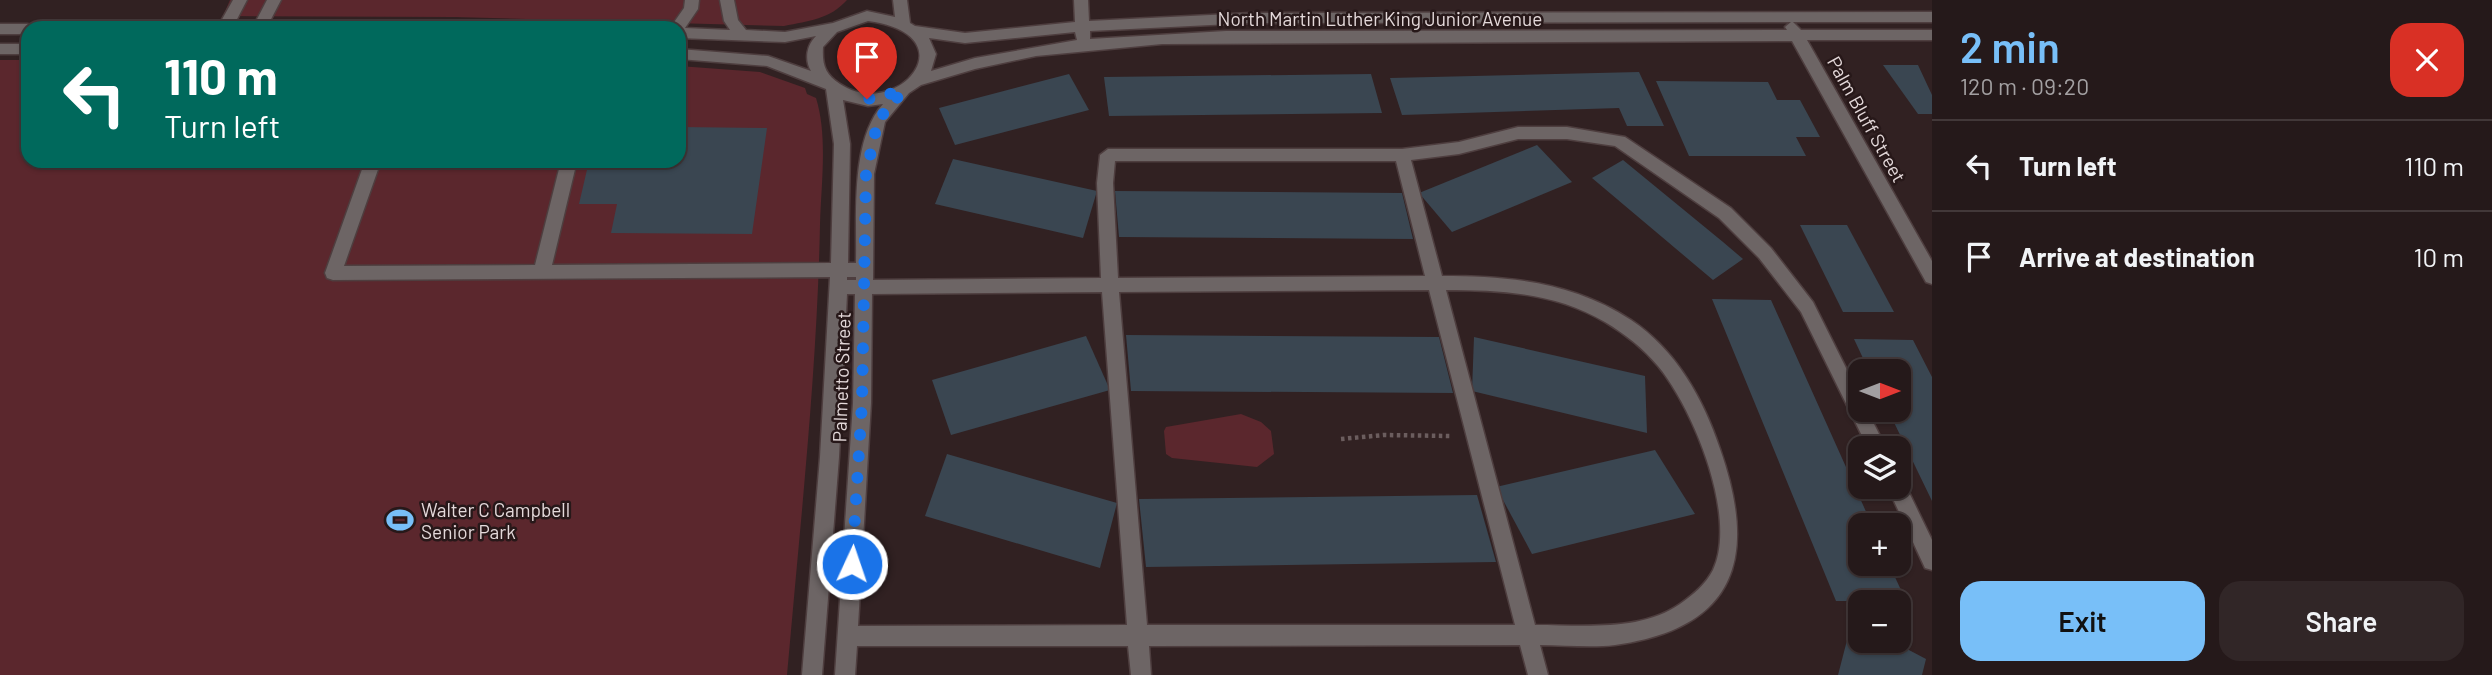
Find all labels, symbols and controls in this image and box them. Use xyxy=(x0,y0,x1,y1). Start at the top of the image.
street label: North Martin Luther King Junior Avenue xyxy=(1218,7,1542,30)
text: 2 min xyxy=(1960,21,2060,71)
button: close xyxy=(2390,23,2464,97)
pin xyxy=(837,27,897,99)
icon: arrive xyxy=(848,38,886,76)
text: 110 m xyxy=(164,46,278,105)
icon: left xyxy=(49,49,140,140)
street label: Palm Bluff Street xyxy=(1823,52,1911,186)
text: 120 m · 09:20 xyxy=(1960,72,2089,100)
text: Turn left xyxy=(164,106,281,144)
icon: left xyxy=(1960,147,1998,185)
text: Turn left xyxy=(2019,150,2117,181)
text: 110 m xyxy=(2404,150,2464,181)
icon: arrive xyxy=(1960,238,1998,276)
text: Arrive at destination xyxy=(2019,241,2255,272)
text: 10 m xyxy=(2414,241,2464,272)
street label: Palmetto Street xyxy=(827,311,855,443)
north arrow xyxy=(1848,359,1911,422)
map controls xyxy=(1848,359,1911,653)
button: layers xyxy=(1848,436,1911,499)
place label: Walter C Campbell Senior Park xyxy=(421,498,570,543)
sports icon: Walter C Campbell Senior Park xyxy=(385,505,415,535)
button: + xyxy=(1848,513,1911,576)
position arrow xyxy=(815,527,889,601)
button: Exit xyxy=(1960,581,2205,661)
button: Share xyxy=(2219,581,2464,661)
button: − xyxy=(1848,590,1911,653)

